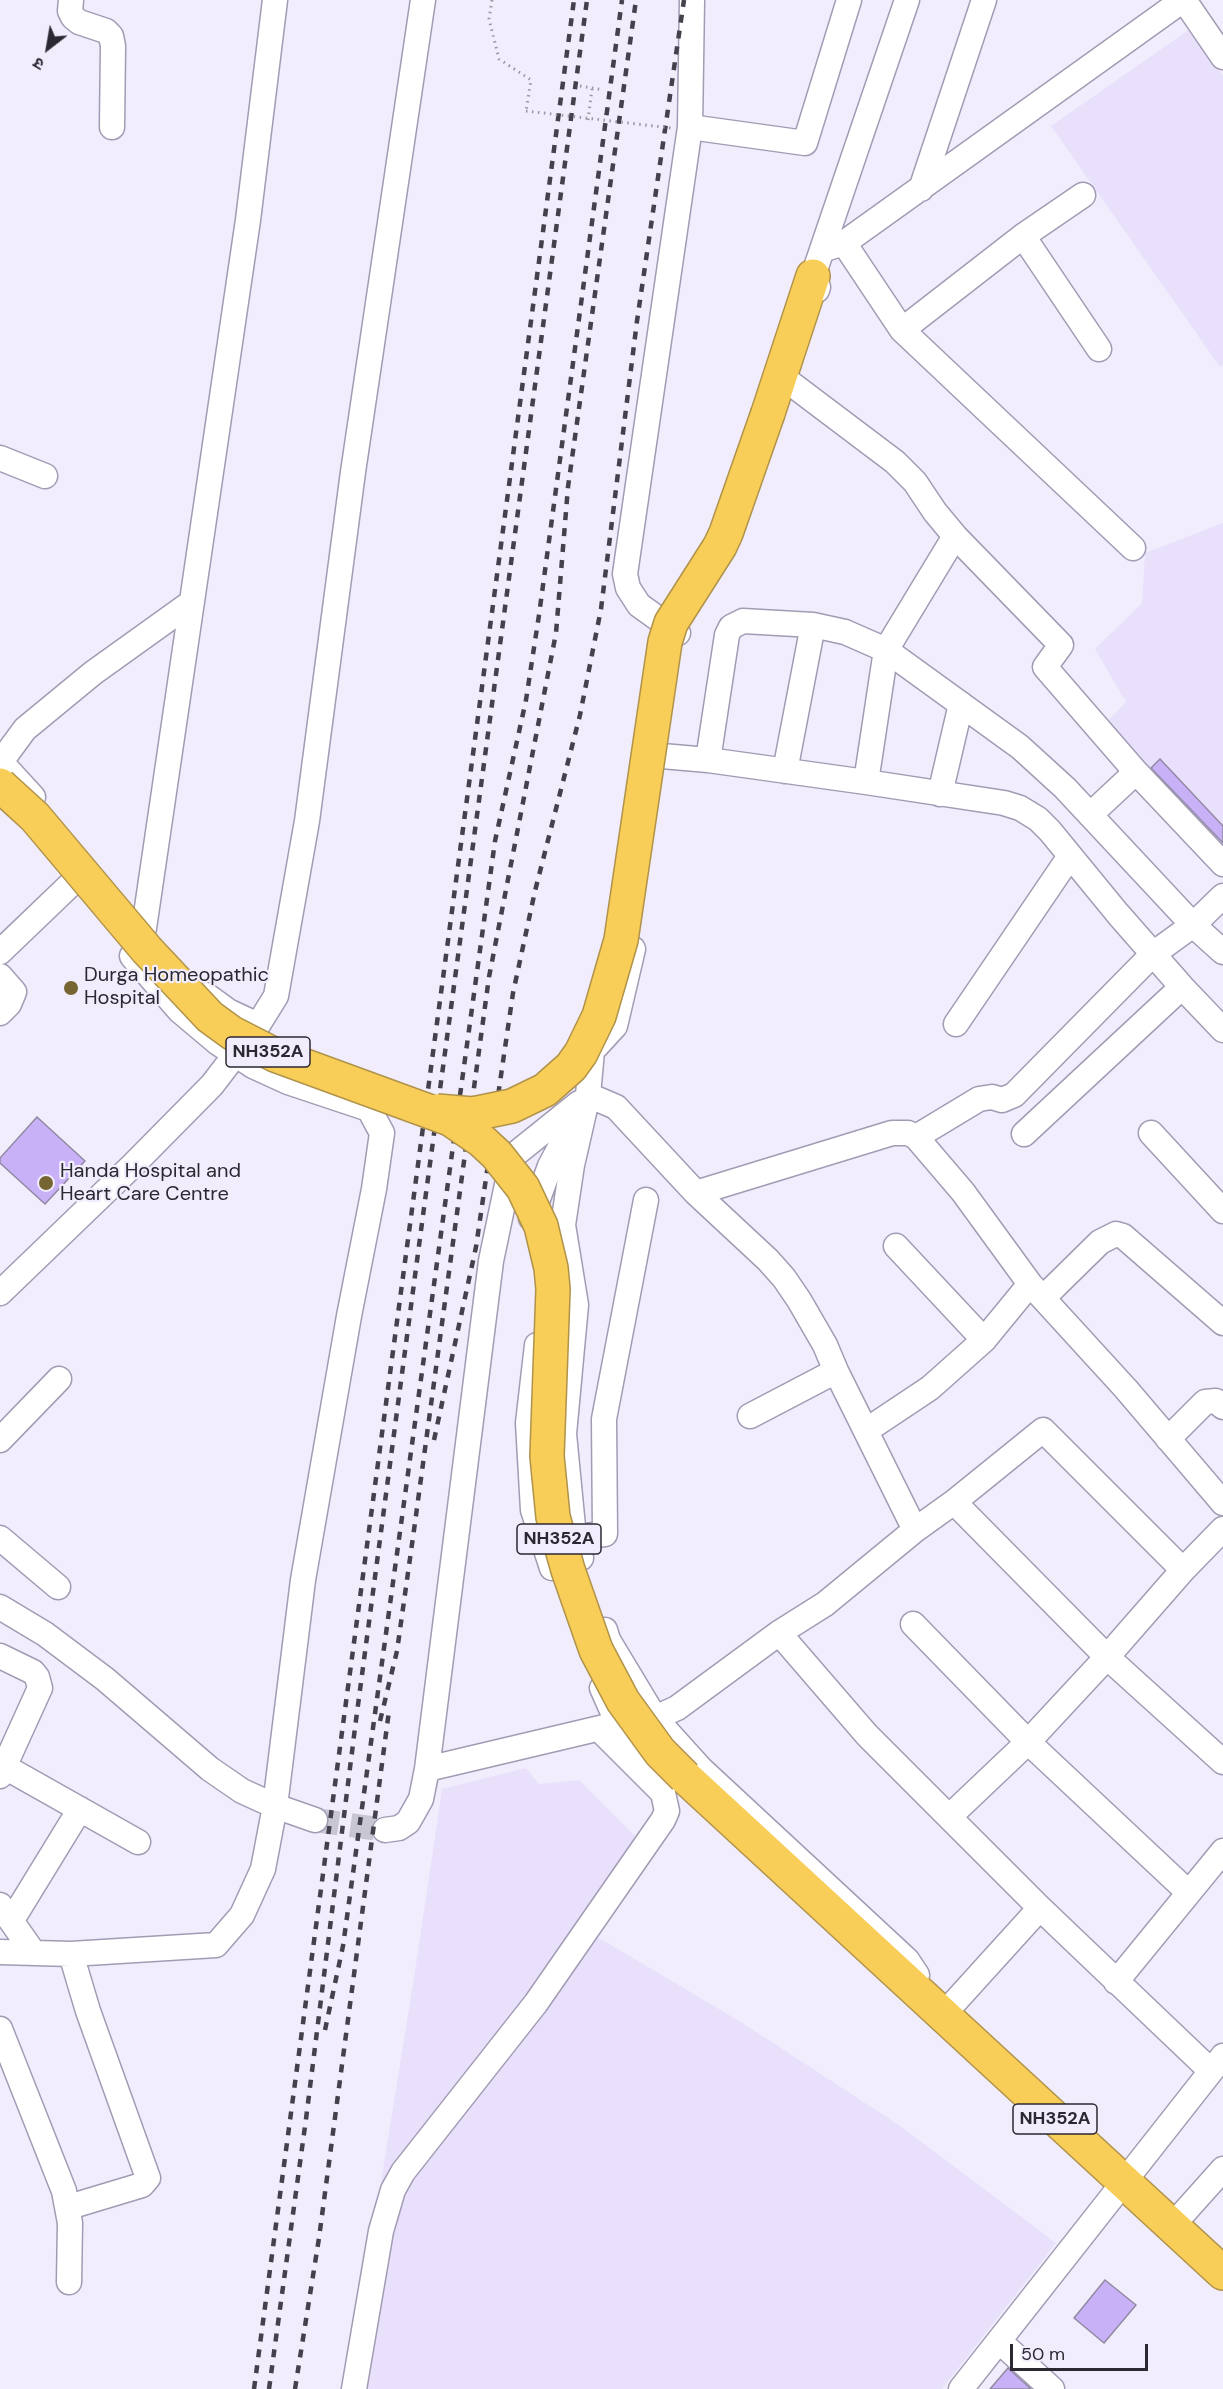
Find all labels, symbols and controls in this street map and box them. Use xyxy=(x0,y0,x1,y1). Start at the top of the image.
north arrow xyxy=(18,18,78,78)
text: उ xyxy=(29,52,48,75)
place label: Durga Homeopathic Hospital xyxy=(84,964,269,1011)
marker: Durga Homeopathic Hospital xyxy=(62,979,80,997)
road number: NH352A xyxy=(226,1037,310,1067)
place label: Handa Hospital and Heart Care Centre xyxy=(60,1160,241,1207)
marker: Handa Hospital and Heart Care Centre xyxy=(37,1174,55,1192)
road number: NH352A xyxy=(517,1524,601,1554)
road number: NH352A xyxy=(1013,2104,1097,2134)
scale bar xyxy=(1013,2332,1151,2370)
text: 50 m xyxy=(1021,2342,1065,2366)

